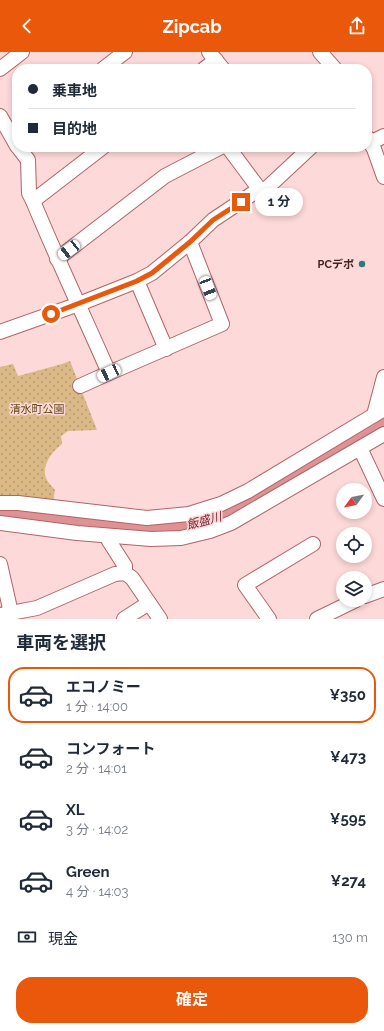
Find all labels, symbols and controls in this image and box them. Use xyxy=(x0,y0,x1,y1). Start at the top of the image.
icon: back xyxy=(16,15,38,37)
icon: share xyxy=(346,15,368,37)
text: Zipcab xyxy=(162,16,222,37)
text: 乗車地 xyxy=(52,82,97,100)
text: 目的地 xyxy=(52,120,97,138)
callout: 1 分 xyxy=(255,188,303,216)
route end xyxy=(232,193,250,211)
text: 1 分 xyxy=(268,194,290,209)
car xyxy=(56,238,82,262)
place label: PCデポ xyxy=(318,258,354,271)
marker: PCデポ xyxy=(357,259,367,269)
car xyxy=(198,275,218,301)
route start xyxy=(42,305,60,323)
car xyxy=(96,362,122,384)
park label: 清水町公園 xyxy=(10,403,65,416)
north arrow xyxy=(336,483,372,519)
map controls xyxy=(336,483,372,607)
water label: 飯盛川 xyxy=(185,509,225,532)
button: locate xyxy=(336,527,372,563)
button: layers xyxy=(336,571,372,607)
text: 車両を選択 xyxy=(16,632,106,653)
icon: car xyxy=(18,677,54,713)
text: エコノミー xyxy=(66,678,141,696)
text: ¥350 xyxy=(329,686,366,704)
text: 1 分 · 14:00 xyxy=(66,699,128,714)
icon: car xyxy=(18,739,54,775)
text: コンフォート xyxy=(66,740,156,758)
text: ¥473 xyxy=(330,748,366,766)
text: 2 分 · 14:01 xyxy=(66,761,127,776)
icon: car xyxy=(18,801,54,837)
text: XL xyxy=(66,801,84,819)
text: ¥595 xyxy=(330,810,366,828)
text: 3 分 · 14:02 xyxy=(66,822,128,837)
icon: car xyxy=(18,863,54,899)
text: Green xyxy=(66,863,110,881)
text: ¥274 xyxy=(330,872,366,890)
text: 4 分 · 14:03 xyxy=(66,884,129,899)
icon: cash xyxy=(16,926,38,948)
text: 現金 xyxy=(48,930,78,948)
text: 130 m xyxy=(332,930,368,945)
button: 確定 xyxy=(16,977,368,1023)

